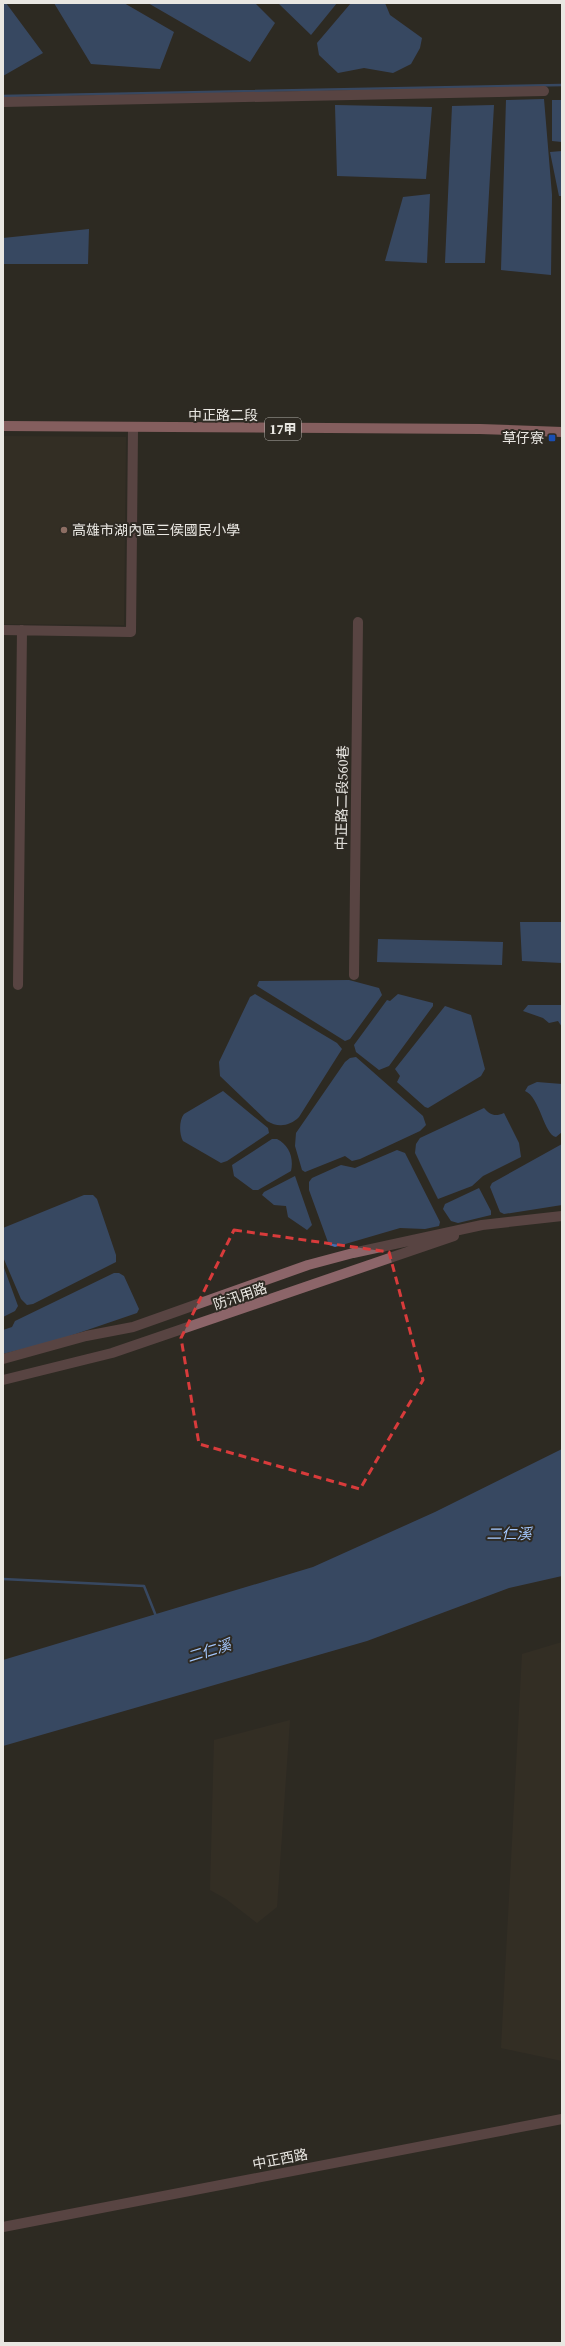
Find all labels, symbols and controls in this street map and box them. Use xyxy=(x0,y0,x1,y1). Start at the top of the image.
street label: 中正路二段 xyxy=(188,405,258,425)
road number: 17甲 xyxy=(265,418,301,440)
place label: 草仔寮 xyxy=(502,428,544,448)
marker: 草仔寮 xyxy=(547,433,557,443)
place label: 高雄市湖內區三侯國民小學 xyxy=(72,520,240,540)
marker: 高雄市湖內區三侯國民小學 xyxy=(59,525,69,535)
street label: 中正路二段560巷 xyxy=(331,745,353,851)
street label: 防汛用路 xyxy=(210,1277,270,1315)
water label: 二仁溪 xyxy=(486,1523,533,1544)
water label: 二仁溪 xyxy=(184,1633,235,1667)
street label: 中正西路 xyxy=(251,2144,309,2174)

